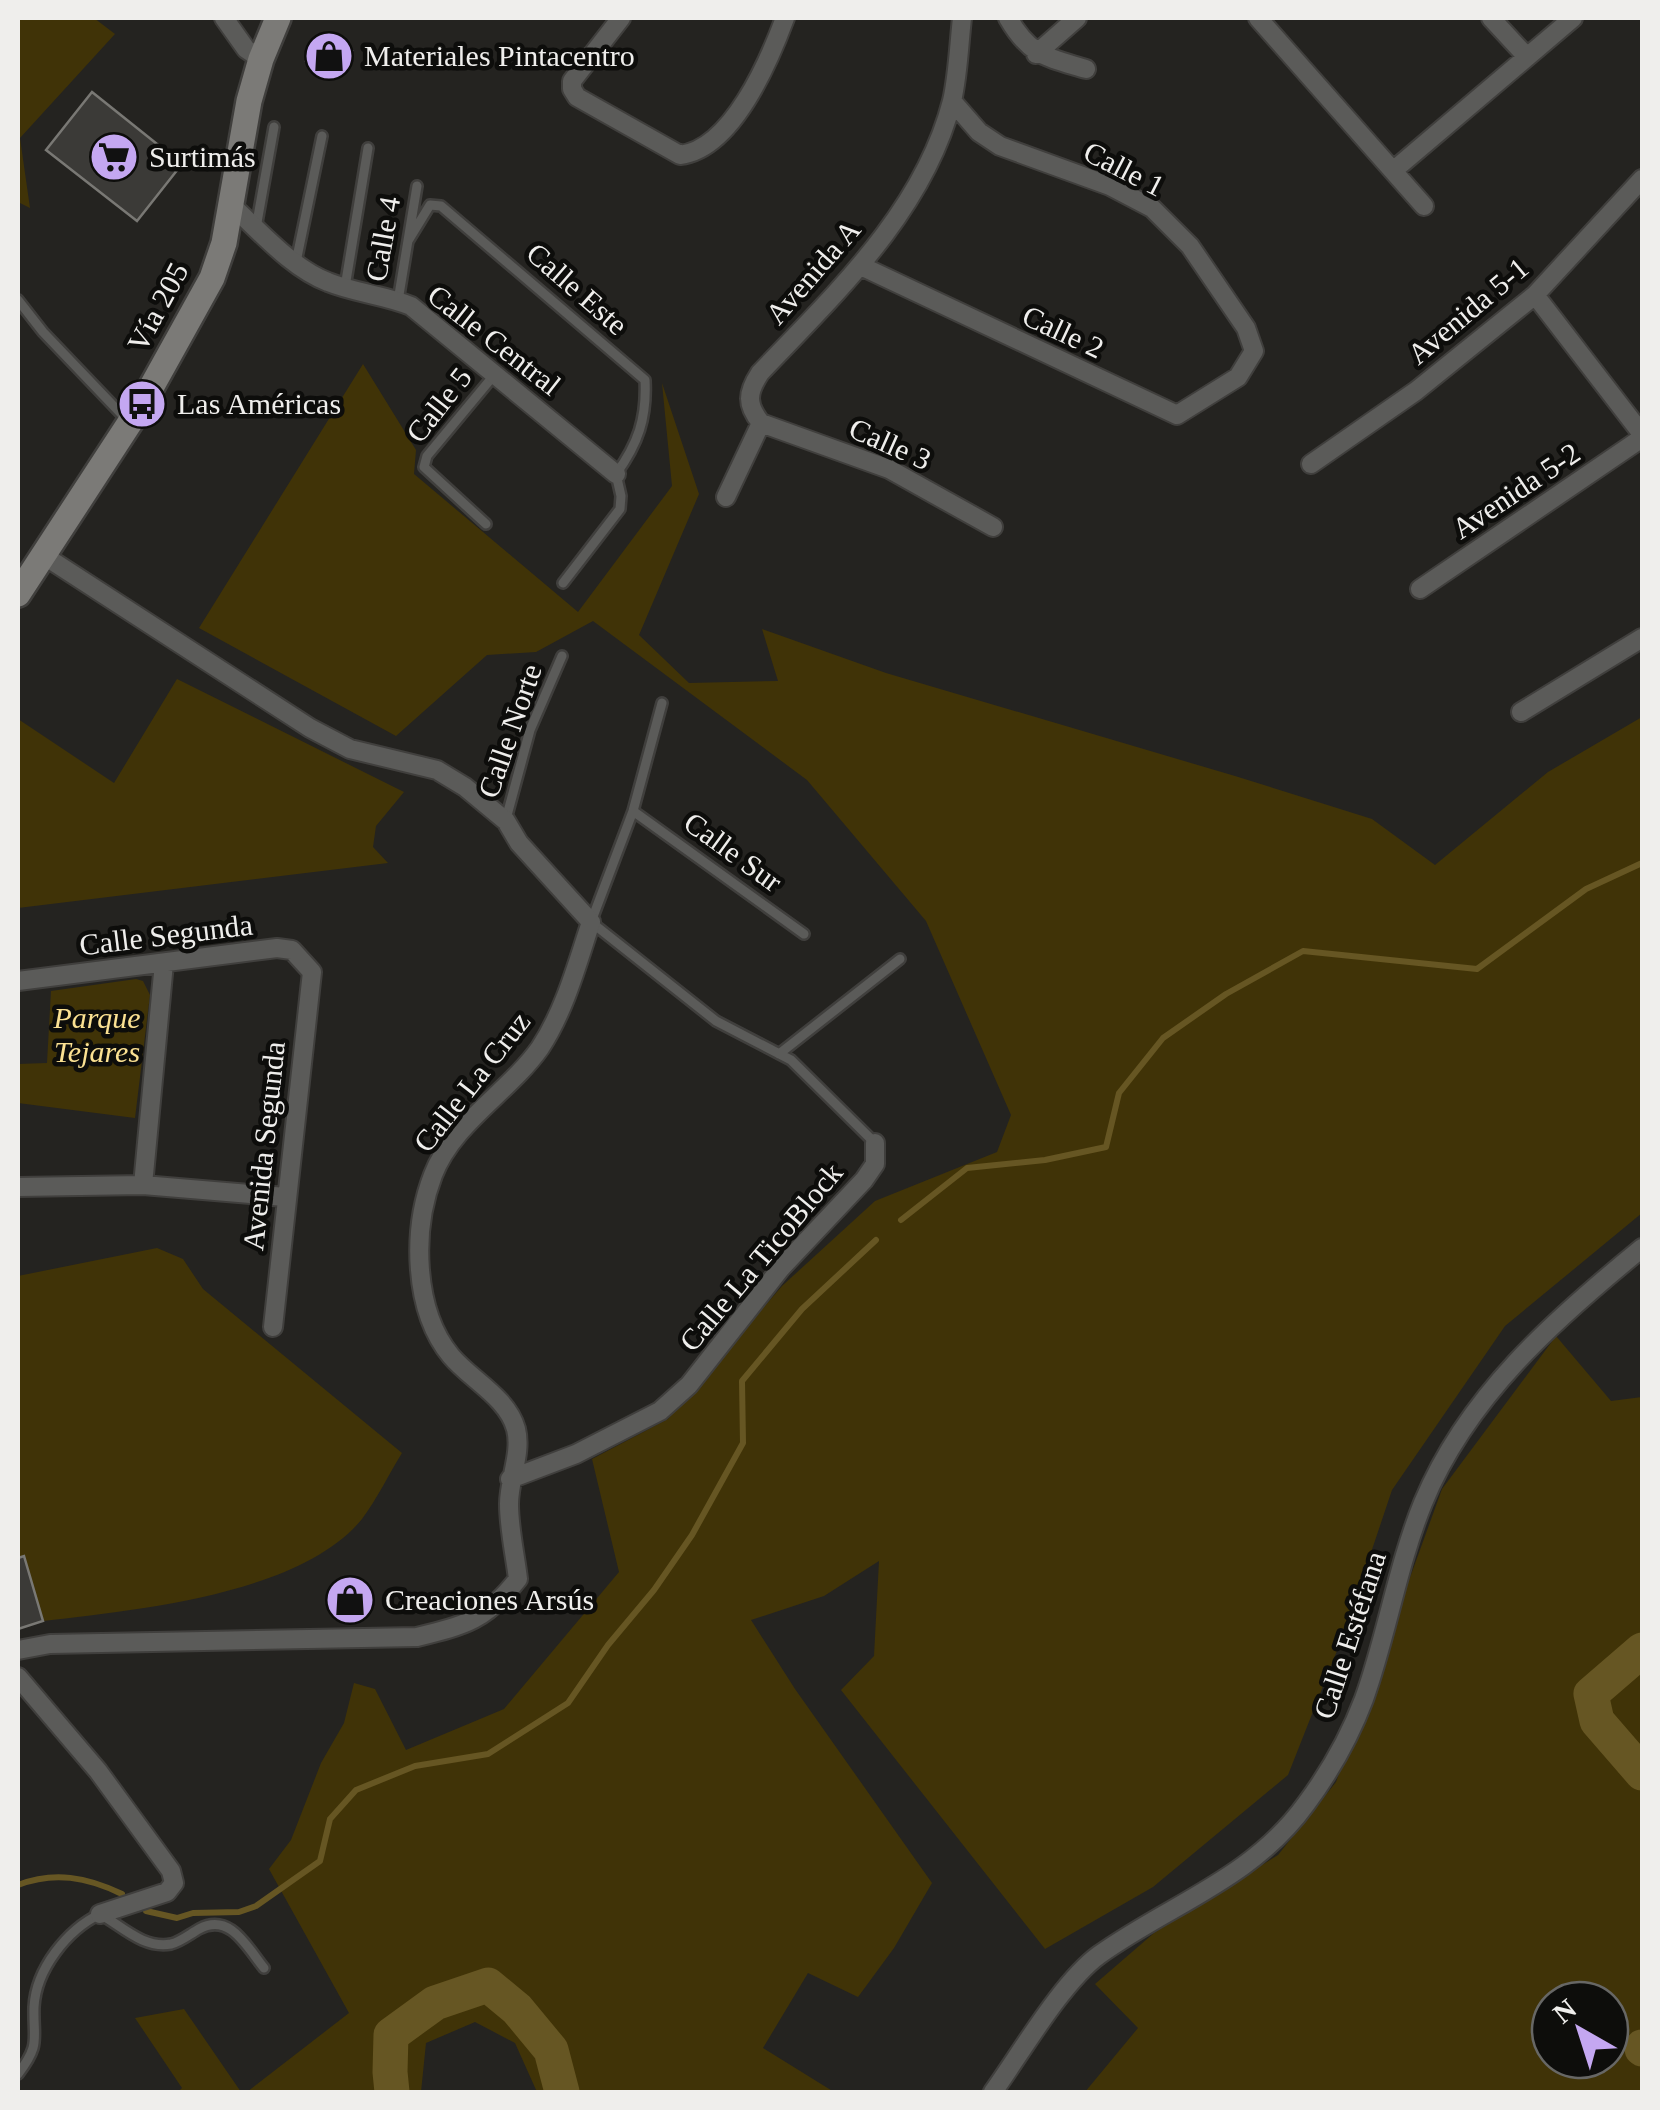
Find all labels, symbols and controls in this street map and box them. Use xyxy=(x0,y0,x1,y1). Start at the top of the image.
shop icon: Materiales Pintacentro xyxy=(303,30,355,82)
place label: Materiales Pintacentro xyxy=(364,39,635,72)
supermarket icon: Surtimás xyxy=(88,131,140,183)
street label: Calle 1 xyxy=(1079,134,1170,203)
place label: Surtimás xyxy=(149,140,256,173)
street label: Calle 4 xyxy=(359,194,406,284)
street label: Avenida A xyxy=(759,213,867,330)
street label: Calle Este xyxy=(520,236,634,341)
street label: Avenida 5-1 xyxy=(1401,251,1535,370)
street label: Vía 205 xyxy=(120,257,195,357)
street label: Calle Central xyxy=(421,278,567,402)
street label: Calle 2 xyxy=(1017,298,1109,365)
street label: Calle 5 xyxy=(399,361,478,449)
bus stop icon: Las Américas xyxy=(116,378,168,430)
place label: Las Américas xyxy=(177,387,341,420)
street label: Calle 3 xyxy=(844,411,936,476)
street label: Avenida 5-2 xyxy=(1446,436,1586,545)
street label: Calle Norte xyxy=(471,660,548,802)
street label: Calle Sur xyxy=(678,805,788,898)
street label: Calle Segunda xyxy=(78,908,254,961)
park label: Parque Tejares xyxy=(52,1001,141,1068)
street label: Calle La Cruz xyxy=(407,1005,536,1158)
street label: Avenida Segunda xyxy=(236,1040,291,1252)
street label: Calle La TicoBlock xyxy=(672,1156,849,1357)
street label: Calle Estéfana xyxy=(1307,1547,1392,1723)
shop icon: Creaciones Arsús xyxy=(324,1574,376,1626)
place label: Creaciones Arsús xyxy=(385,1583,594,1616)
north arrow xyxy=(1530,1980,1630,2080)
text: N xyxy=(1547,1993,1582,2029)

